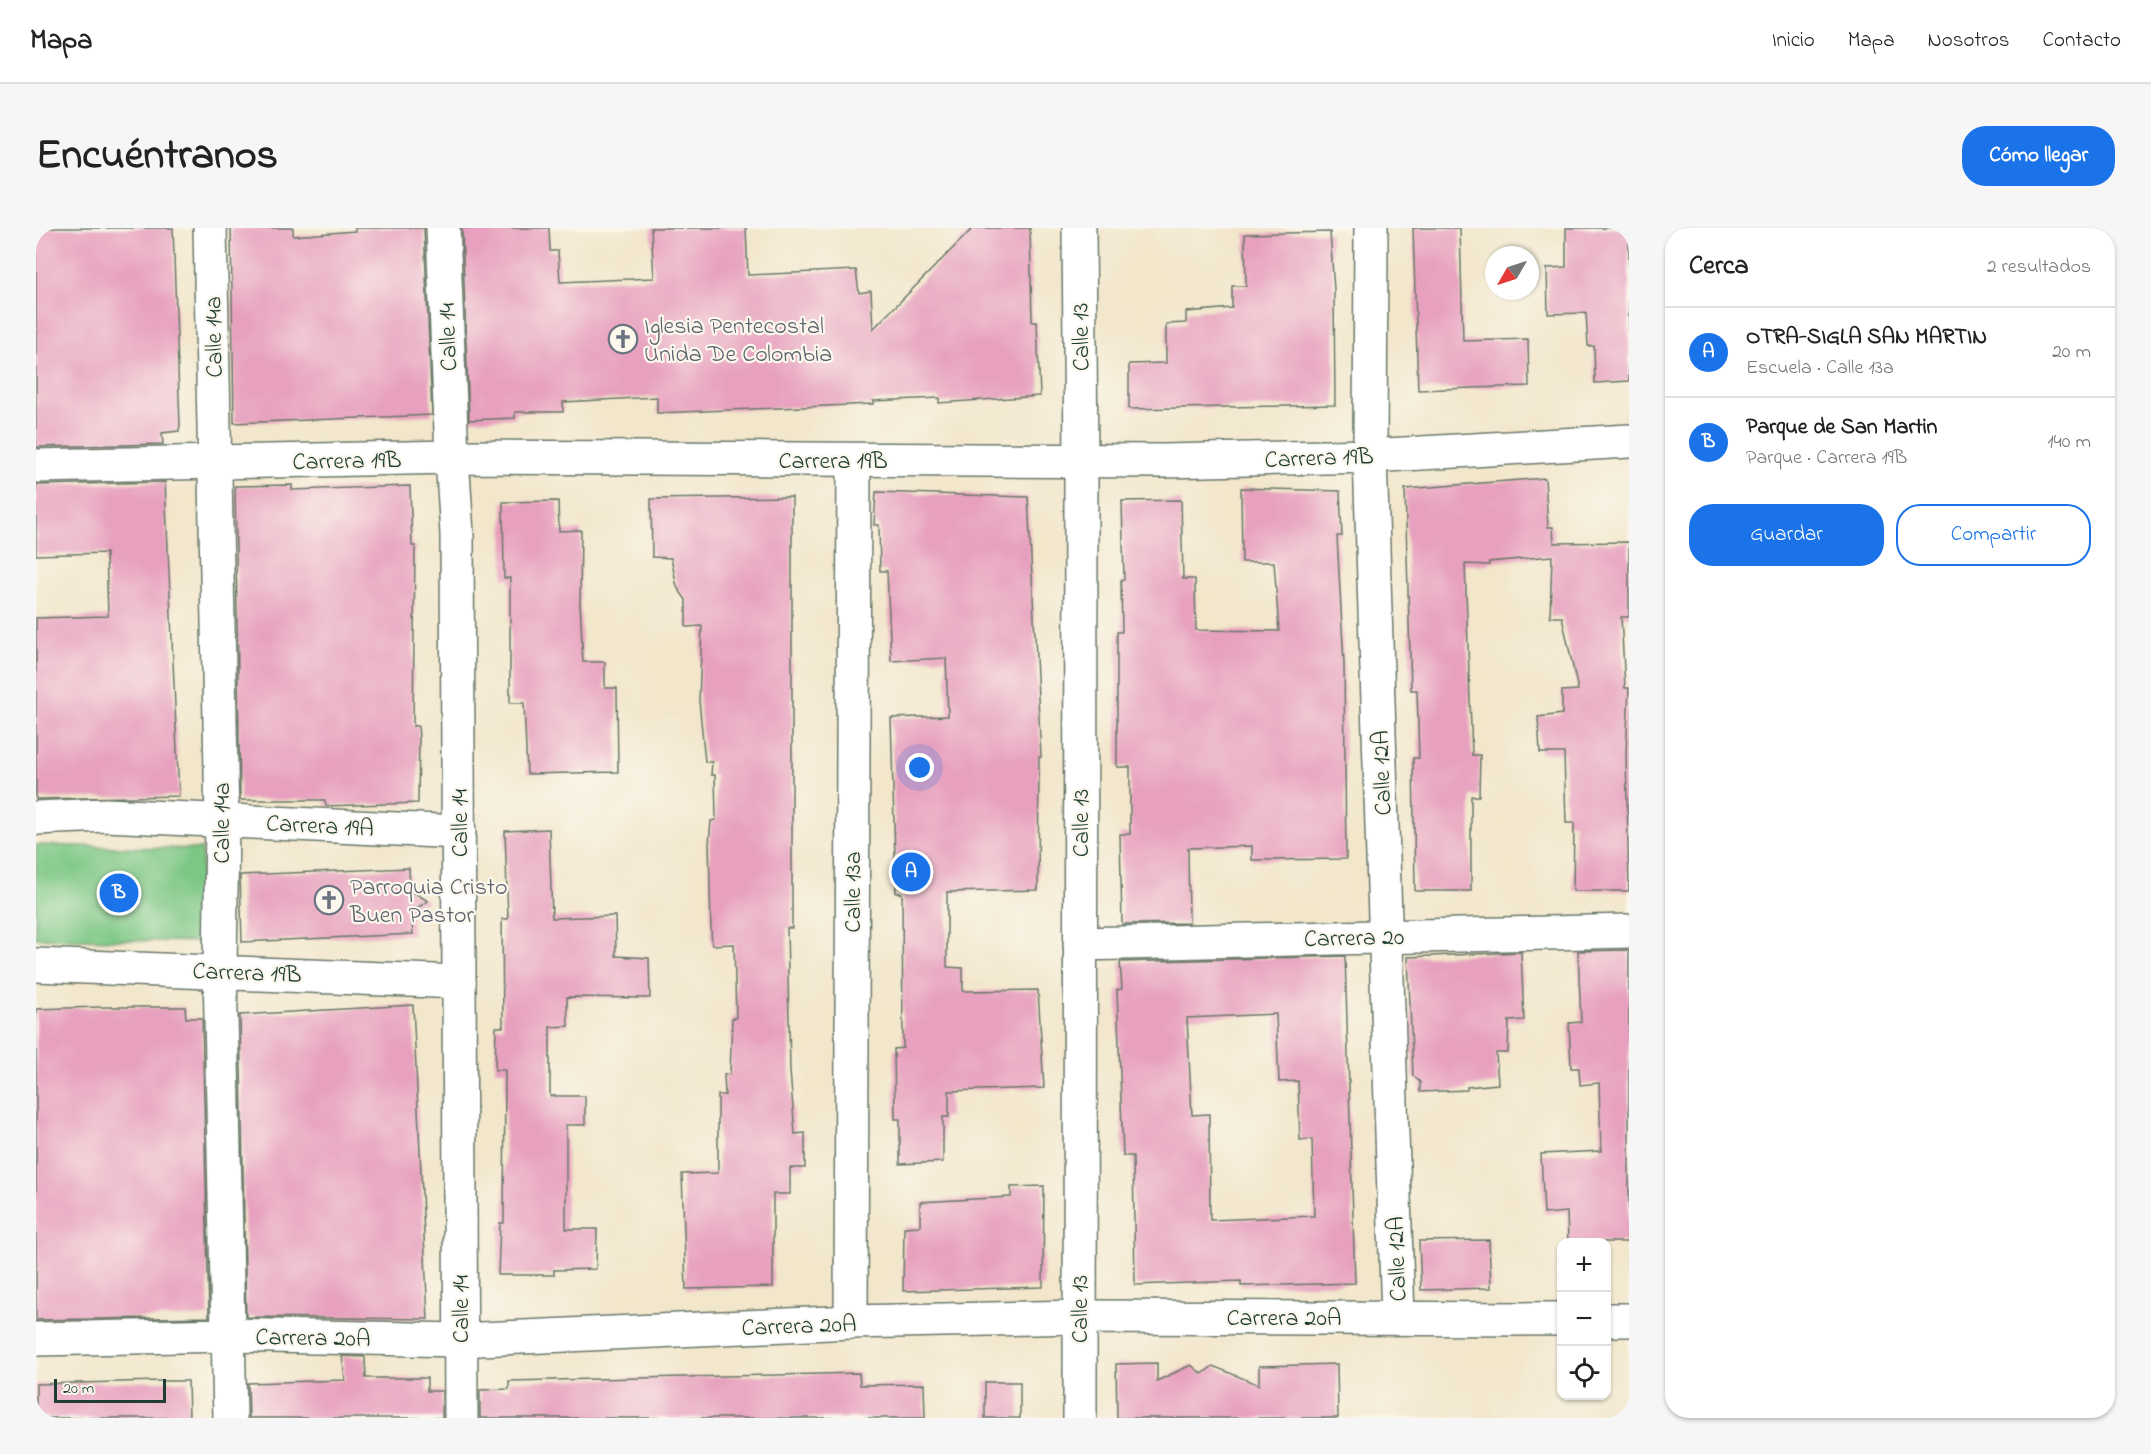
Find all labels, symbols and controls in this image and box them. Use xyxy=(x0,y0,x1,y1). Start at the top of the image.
text: Mapa xyxy=(30,21,92,62)
text: Inicio xyxy=(1772,26,1815,56)
text: Mapa xyxy=(1848,26,1895,56)
text: Nosotros xyxy=(1928,26,2010,56)
text: Contacto xyxy=(2043,26,2121,56)
text: Encuéntranos xyxy=(36,126,278,187)
button: Cómo llegar xyxy=(1962,126,2115,186)
north arrow xyxy=(1485,246,1539,300)
text: Cerca xyxy=(1689,248,1749,286)
text: 2 resultados xyxy=(1987,253,2091,282)
street label: Calle 14a xyxy=(197,296,234,378)
street label: Calle 14 xyxy=(431,302,468,372)
street label: Calle 13 xyxy=(1064,302,1101,372)
place label: Iglesia Pentecostal Unida De Colombia xyxy=(644,310,832,373)
text: OTRA-SIGLA SAN MARTIN xyxy=(1746,322,1987,354)
church icon: Iglesia Pentecostal Unida De Colombia xyxy=(607,323,639,355)
text: A xyxy=(1702,338,1715,367)
text: 20 m xyxy=(2052,338,2091,367)
text: Escuela · Calle 13a xyxy=(1746,354,1894,383)
text: Parque de San Martin xyxy=(1746,412,1937,444)
text: B xyxy=(1702,428,1715,457)
text: 140 m xyxy=(2047,428,2091,457)
street label: Carrera 19B xyxy=(1264,440,1374,479)
street label: Carrera 19B xyxy=(292,444,402,481)
text: Parque · Carrera 19B xyxy=(1746,444,1907,473)
street label: Carrera 19B xyxy=(778,445,888,480)
button: Guardar xyxy=(1689,504,1884,566)
button: Compartir xyxy=(1896,504,2091,566)
street label: Calle 12A xyxy=(1365,730,1402,816)
your location xyxy=(905,753,934,782)
street label: Calle 14a xyxy=(206,782,241,864)
street label: Calle 14 xyxy=(444,789,479,857)
street label: Calle 13 xyxy=(1065,789,1100,857)
street label: Carrera 19A xyxy=(265,807,375,848)
pin: A xyxy=(892,850,930,894)
street label: Calle 13a xyxy=(837,851,872,933)
pin: B xyxy=(100,870,139,916)
place label: Parroquia Cristo Buen Pastor xyxy=(349,871,507,934)
church icon: Parroquia Cristo Buen Pastor xyxy=(313,884,345,916)
street label: Carrera 20 xyxy=(1304,921,1405,958)
street label: Carrera 19B xyxy=(192,955,302,994)
street label: Calle 12A xyxy=(1380,1216,1417,1302)
map controls xyxy=(1557,1238,1611,1400)
button: + xyxy=(1557,1238,1611,1292)
street label: Calle 14 xyxy=(445,1275,480,1343)
street label: Calle 13 xyxy=(1064,1275,1099,1343)
button: − xyxy=(1557,1292,1611,1346)
street label: Carrera 20A xyxy=(1226,1302,1342,1337)
street label: Carrera 20A xyxy=(741,1308,857,1347)
street label: Carrera 20A xyxy=(255,1321,371,1358)
button: locate xyxy=(1557,1346,1611,1400)
scale bar xyxy=(54,1376,166,1404)
text: 20 m xyxy=(63,1377,94,1401)

